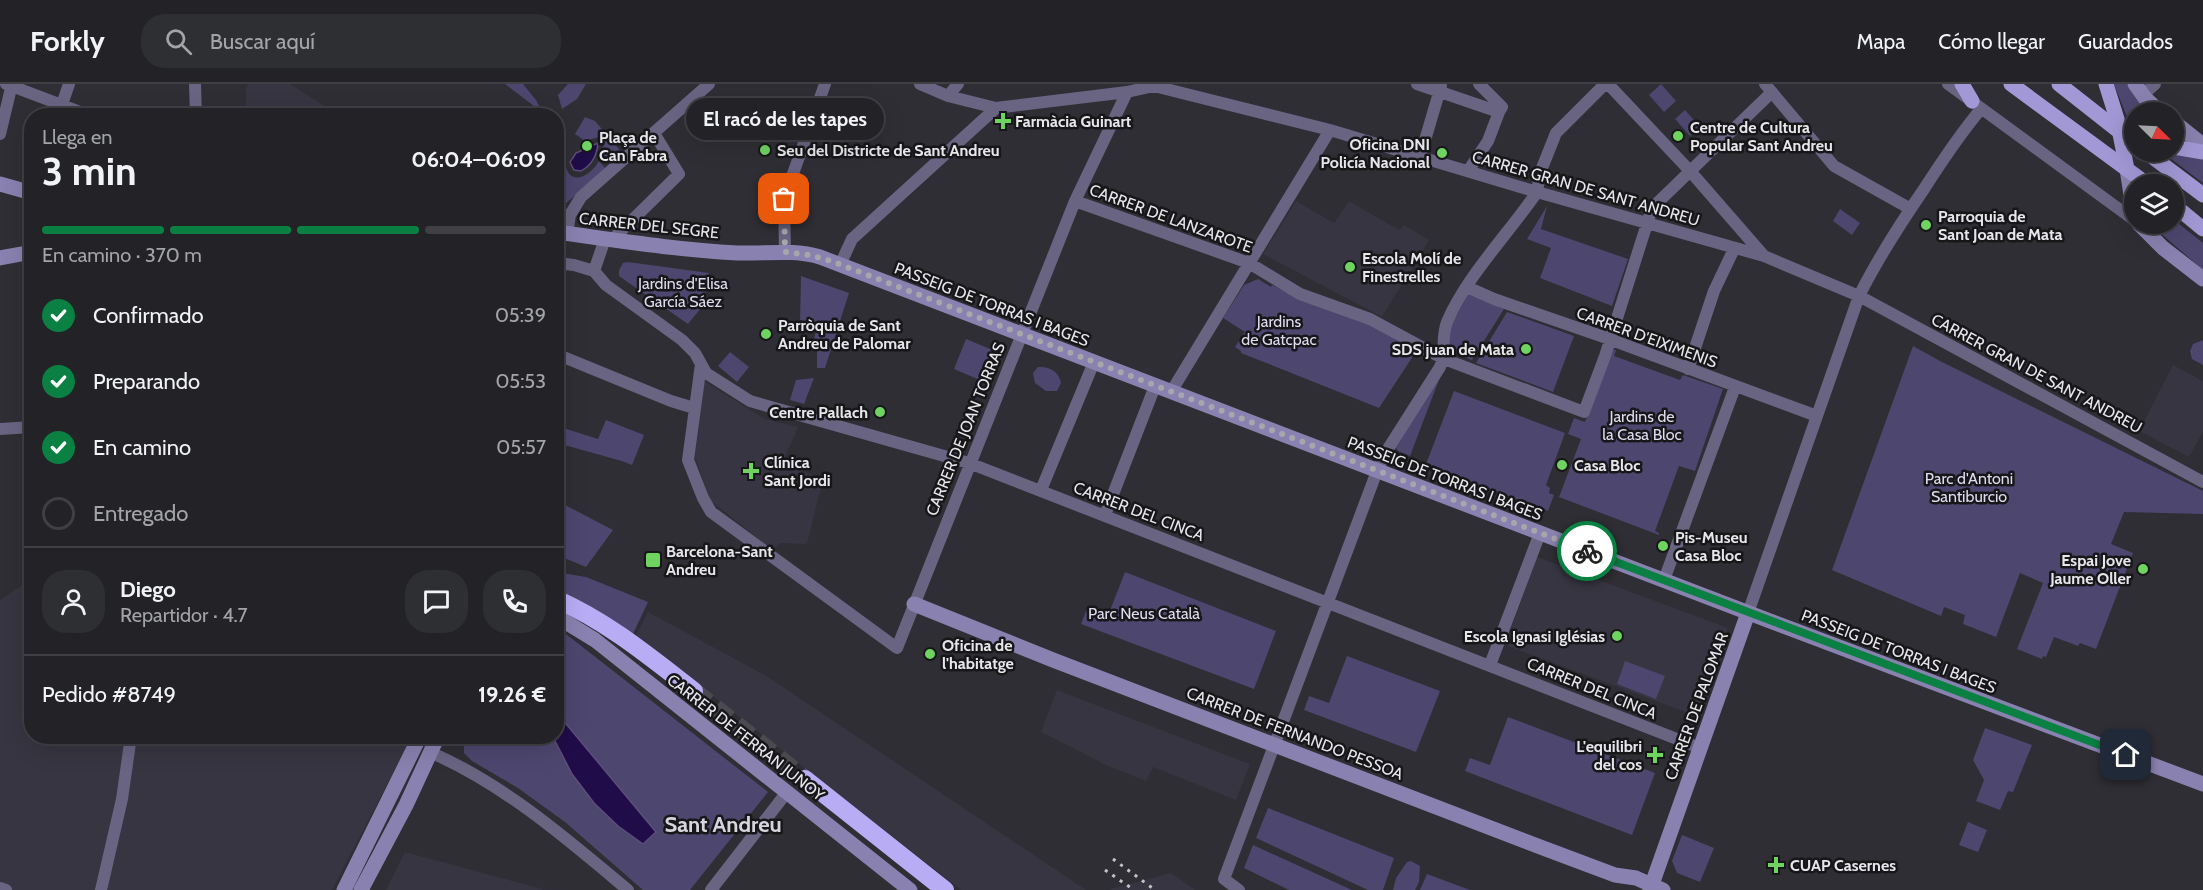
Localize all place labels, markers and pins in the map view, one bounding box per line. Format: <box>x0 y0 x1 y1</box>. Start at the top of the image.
callout: El racó de les tapes <box>685 97 883 139</box>
place label: Farmàcia Guinart <box>1015 112 1132 131</box>
marker: Farmàcia Guinart <box>996 114 1010 128</box>
place label: Centre de Cultura Popular Sant Andreu <box>1690 118 1833 155</box>
place label: Plaça de Can Fabra <box>599 128 667 165</box>
marker: Centre de Cultura Popular Sant Andreu <box>1671 129 1685 143</box>
place label: Oficina DNI Policía Nacional <box>1320 135 1430 172</box>
marker: Plaça de Can Fabra <box>580 139 594 153</box>
place label: Seu del Districte de Sant Andreu <box>777 141 1000 160</box>
marker: Seu del Districte de Sant Andreu <box>758 143 772 157</box>
marker: Oficina DNI Policía Nacional <box>1435 146 1449 160</box>
pin <box>758 173 809 224</box>
place label: Parroquia de Sant Joan de Mata <box>1938 207 2062 244</box>
marker: Parroquia de Sant Joan de Mata <box>1919 218 1933 232</box>
place label: Escola Molí de Finestrelles <box>1362 249 1461 286</box>
marker: Escola Molí de Finestrelles <box>1343 260 1357 274</box>
place label: Parròquia de Sant Andreu de Palomar <box>778 316 911 353</box>
marker: Parròquia de Sant Andreu de Palomar <box>759 327 773 341</box>
place label: SDS juan de Mata <box>1392 340 1514 359</box>
marker: SDS juan de Mata <box>1519 342 1533 356</box>
place label: Centre Pallach <box>769 403 868 422</box>
marker: Centre Pallach <box>873 405 887 419</box>
place label: Clínica Sant Jordi <box>764 453 831 490</box>
place label: Casa Bloc <box>1574 456 1641 475</box>
marker: Casa Bloc <box>1555 458 1569 472</box>
marker: Clínica Sant Jordi <box>742 462 760 480</box>
place label: Pis-Museu Casa Bloc <box>1675 528 1748 565</box>
marker: Pis-Museu Casa Bloc <box>1656 539 1670 553</box>
place label: Barcelona-Sant Andreu <box>666 542 773 579</box>
marker: Barcelona-Sant Andreu <box>644 551 662 569</box>
place label: Espai Jove Jaume Oller <box>2049 551 2132 588</box>
marker: Espai Jove Jaume Oller <box>2136 562 2150 576</box>
place label: Escola Ignasi Iglésias <box>1464 627 1605 646</box>
marker: Escola Ignasi Iglésias <box>1610 629 1624 643</box>
place label: Oficina de l'habitatge <box>942 636 1014 673</box>
marker: Oficina de l'habitatge <box>923 647 937 661</box>
pin <box>2100 729 2151 780</box>
place label: L'equilibri del cos <box>1576 737 1642 774</box>
marker: L'equilibri del cos <box>1646 746 1664 764</box>
marker: CUAP Casernes <box>1767 856 1785 874</box>
place label: CUAP Casernes <box>1790 856 1896 875</box>

